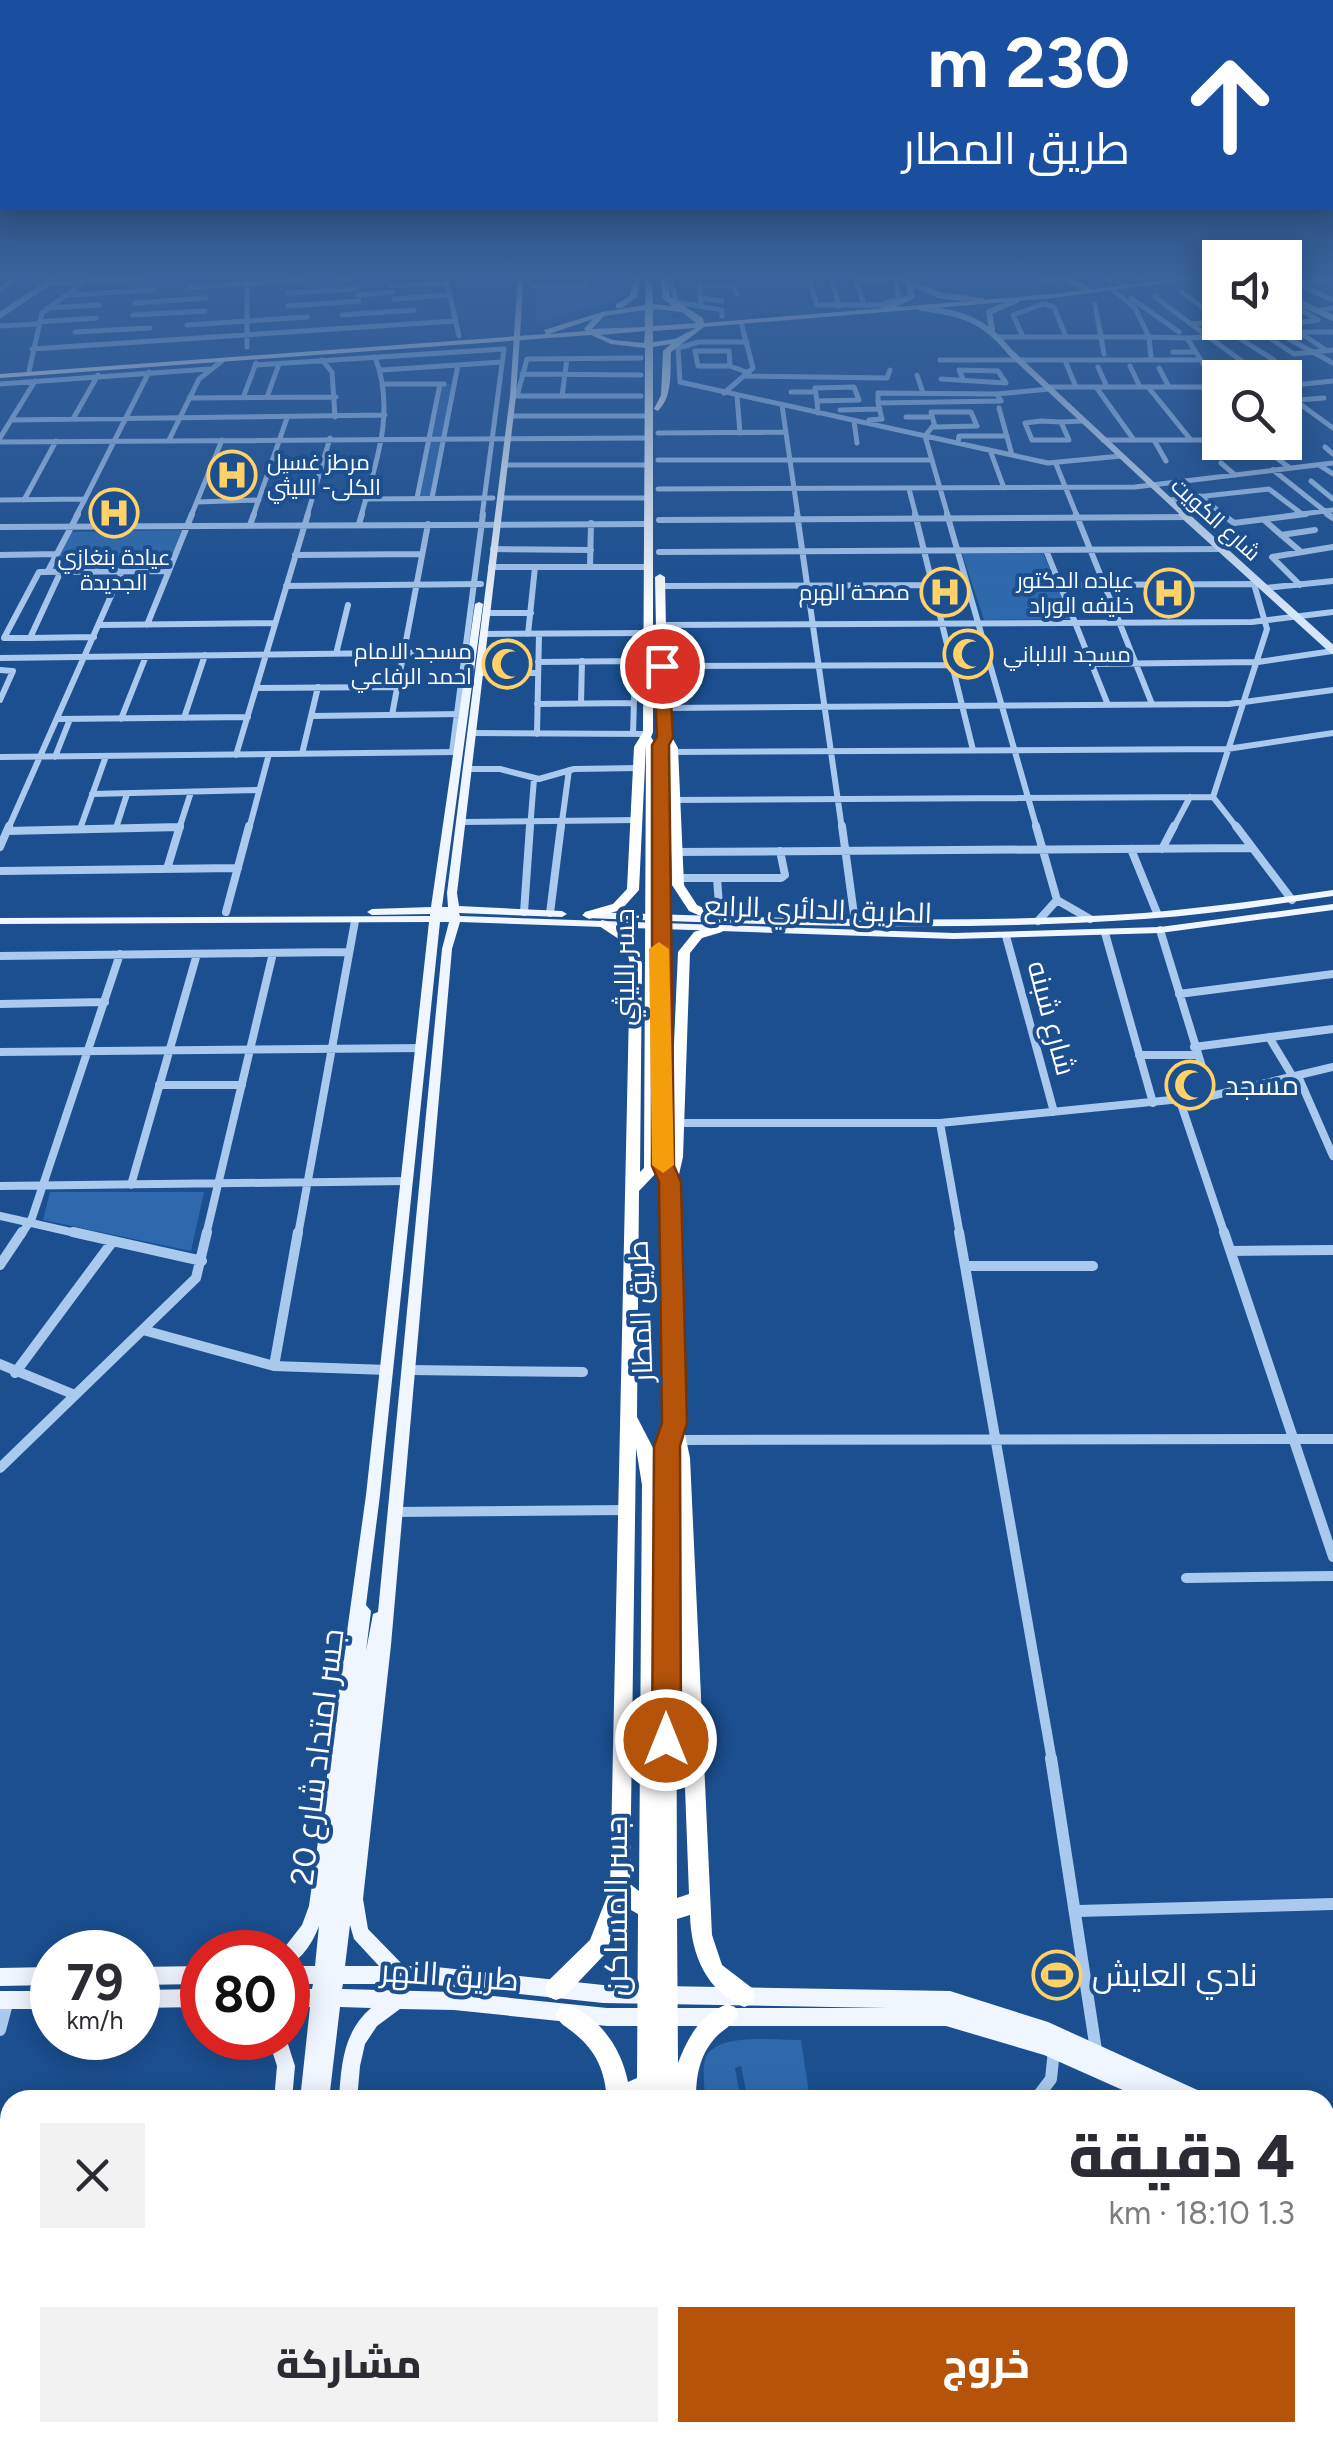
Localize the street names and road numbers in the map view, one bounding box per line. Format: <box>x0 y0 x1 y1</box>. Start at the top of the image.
street label: شارع الكويت <box>1165 472 1266 567</box>
street label: الطريق الدائري الرابع <box>703 888 933 935</box>
street label: جسر الليثي <box>607 908 646 1026</box>
street label: شارع شبنه <box>1019 957 1084 1079</box>
street label: طريق المطار <box>621 1240 660 1384</box>
street label: جسر امتداد شارع 20 <box>282 1627 355 1888</box>
street label: جسر المساكن <box>597 1816 635 1996</box>
street label: طريق النهر <box>377 1951 520 2000</box>

